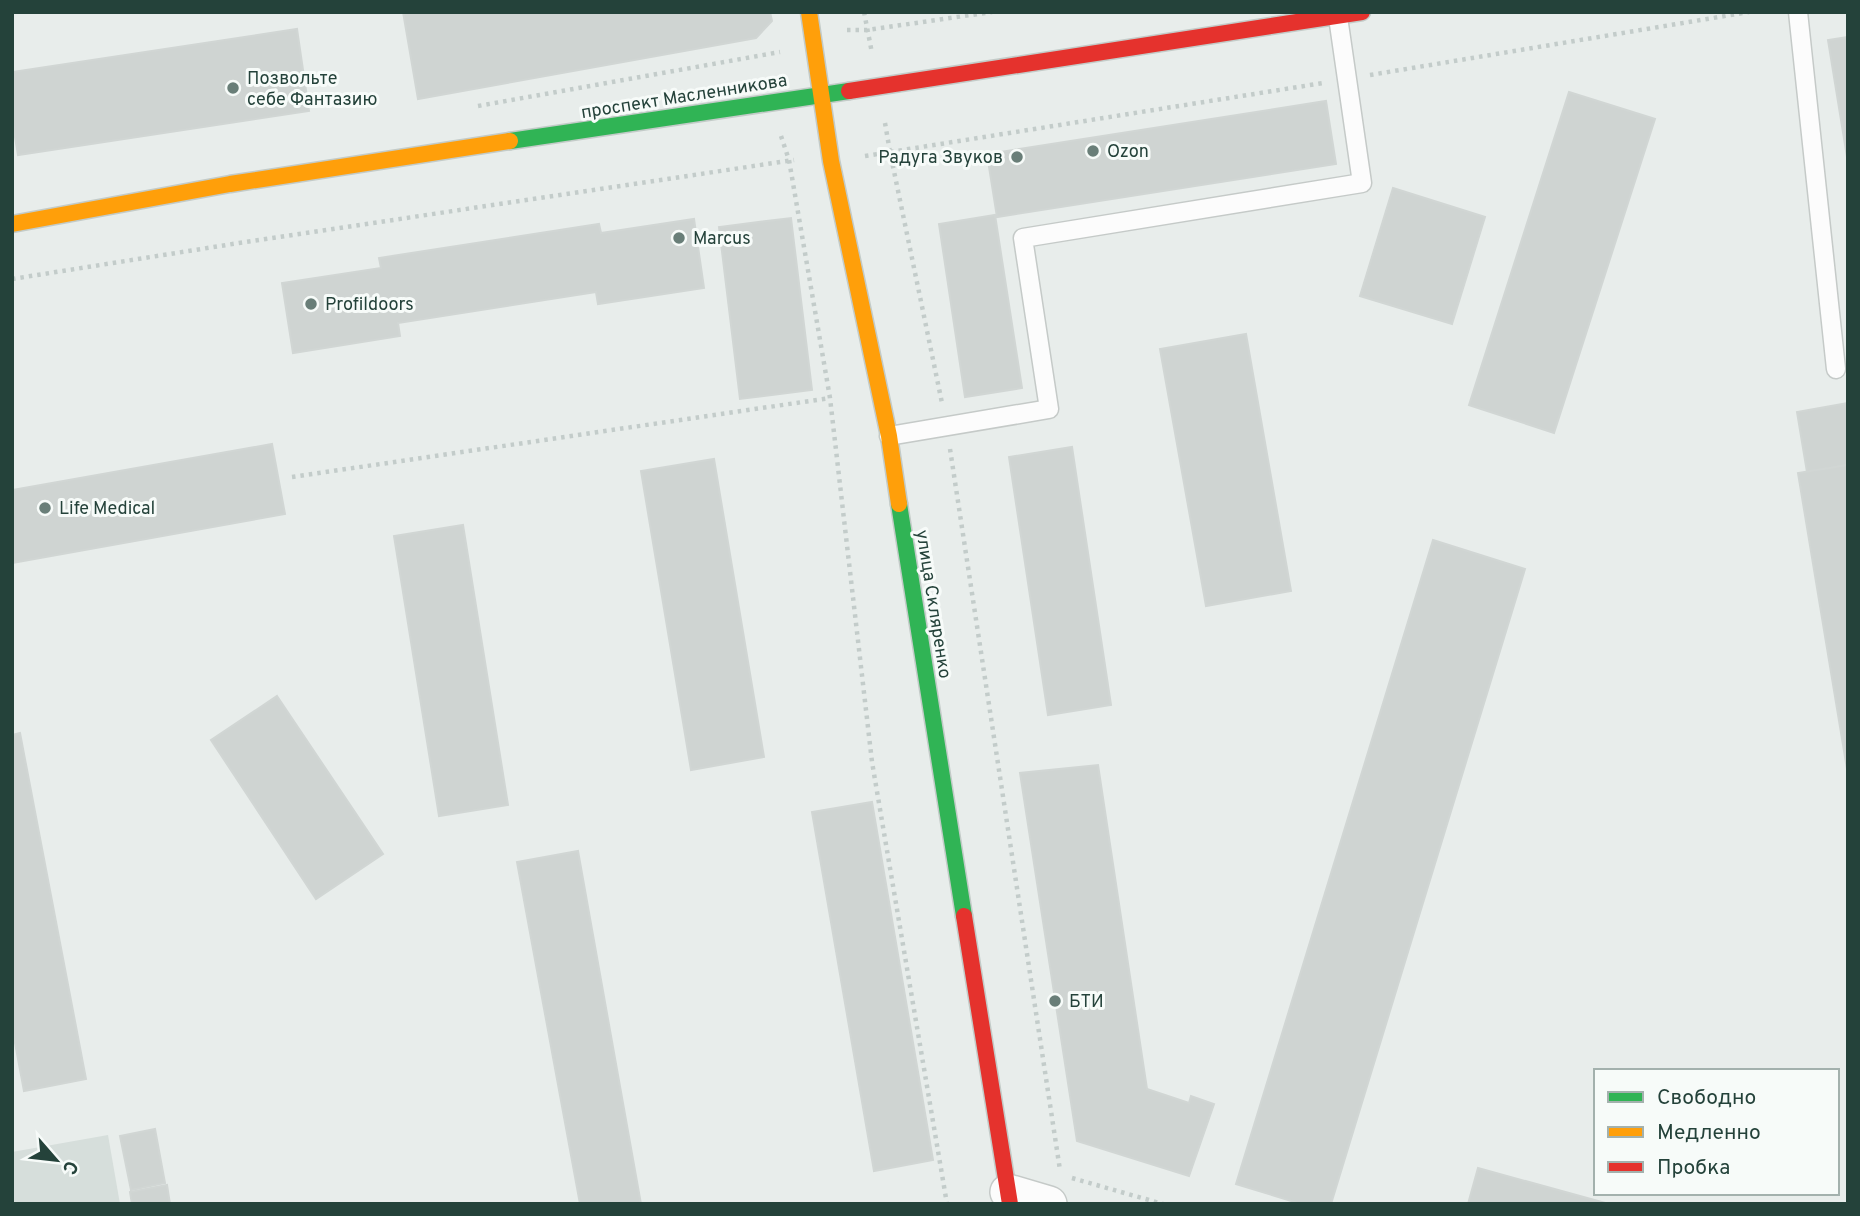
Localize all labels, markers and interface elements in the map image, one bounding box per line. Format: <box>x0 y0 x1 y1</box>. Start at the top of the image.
place label: Позвольте себе Фантазию <box>247 68 377 112</box>
street label: проспект Масленникова <box>579 70 789 125</box>
marker: Позвольте себе Фантазию <box>225 80 241 96</box>
place label: Ozon <box>1107 141 1149 164</box>
marker: Ozon <box>1085 143 1101 159</box>
place label: Радуга Звуков <box>878 147 1003 170</box>
marker: Радуга Звуков <box>1009 149 1025 165</box>
place label: Marcus <box>693 228 751 251</box>
marker: Marcus <box>671 230 687 246</box>
place label: Profildoors <box>325 294 414 317</box>
marker: Profildoors <box>303 296 319 312</box>
place label: Life Medical <box>59 498 155 521</box>
marker: Life Medical <box>37 500 53 516</box>
street label: улица Скляренко <box>909 528 956 680</box>
place label: БТИ <box>1069 991 1104 1014</box>
marker: БТИ <box>1047 993 1063 1009</box>
legend <box>1594 1069 1839 1195</box>
text: Свободно <box>1657 1085 1756 1112</box>
text: Медленно <box>1657 1120 1761 1147</box>
north arrow <box>21 1125 91 1195</box>
text: Пробка <box>1657 1155 1730 1182</box>
text: С <box>56 1156 83 1178</box>

